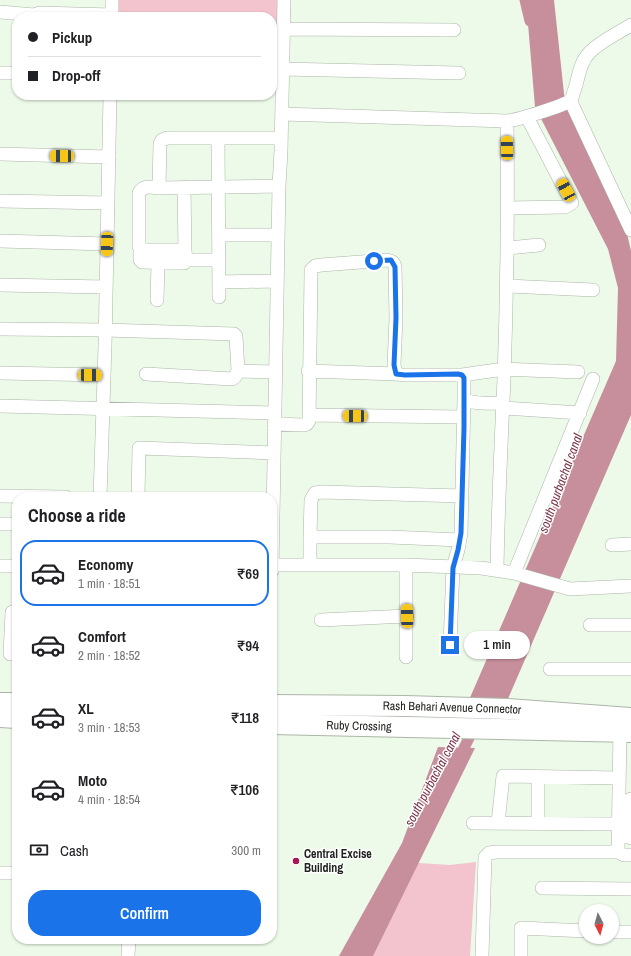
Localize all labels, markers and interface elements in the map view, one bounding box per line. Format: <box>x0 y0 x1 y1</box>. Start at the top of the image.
text: Pickup <box>52 27 92 48</box>
text: Drop-off <box>52 65 101 86</box>
car <box>501 136 513 160</box>
car <box>50 150 74 162</box>
car <box>555 177 577 203</box>
car <box>101 232 113 256</box>
route start <box>365 252 383 270</box>
car <box>78 369 102 381</box>
car <box>343 410 367 422</box>
water label: south purbachal canal <box>535 431 587 535</box>
text: Choose a ride <box>28 503 126 528</box>
text: Economy <box>78 554 133 575</box>
icon: car <box>30 555 66 591</box>
text: ₹69 <box>237 563 259 584</box>
text: 1 min · 18:51 <box>78 575 140 592</box>
car <box>401 604 413 628</box>
text: Comfort <box>78 626 126 647</box>
icon: car <box>30 627 66 663</box>
callout: 1 min <box>464 631 530 659</box>
text: ₹94 <box>237 635 259 656</box>
route end <box>441 636 459 654</box>
text: 1 min <box>483 636 511 653</box>
text: 2 min · 18:52 <box>78 647 140 664</box>
text: XL <box>78 698 94 719</box>
street label: Rash Behari Avenue Connector <box>383 698 522 718</box>
icon: car <box>30 699 66 735</box>
text: ₹118 <box>231 707 259 728</box>
street label: Ruby Crossing <box>326 717 392 735</box>
text: 3 min · 18:53 <box>78 719 140 736</box>
water label: south purbachal canal <box>400 729 465 829</box>
text: Moto <box>78 770 107 791</box>
icon: car <box>30 771 66 807</box>
text: ₹106 <box>230 779 259 800</box>
text: 4 min · 18:54 <box>78 791 140 808</box>
icon: cash <box>28 839 50 861</box>
text: Cash <box>60 840 89 861</box>
text: 300 m <box>231 842 261 859</box>
place label: Central Excise Building <box>304 846 372 876</box>
marker: Central Excise Building <box>291 856 301 866</box>
button: Confirm <box>28 890 261 936</box>
north arrow <box>579 904 619 944</box>
map controls <box>579 904 619 944</box>

